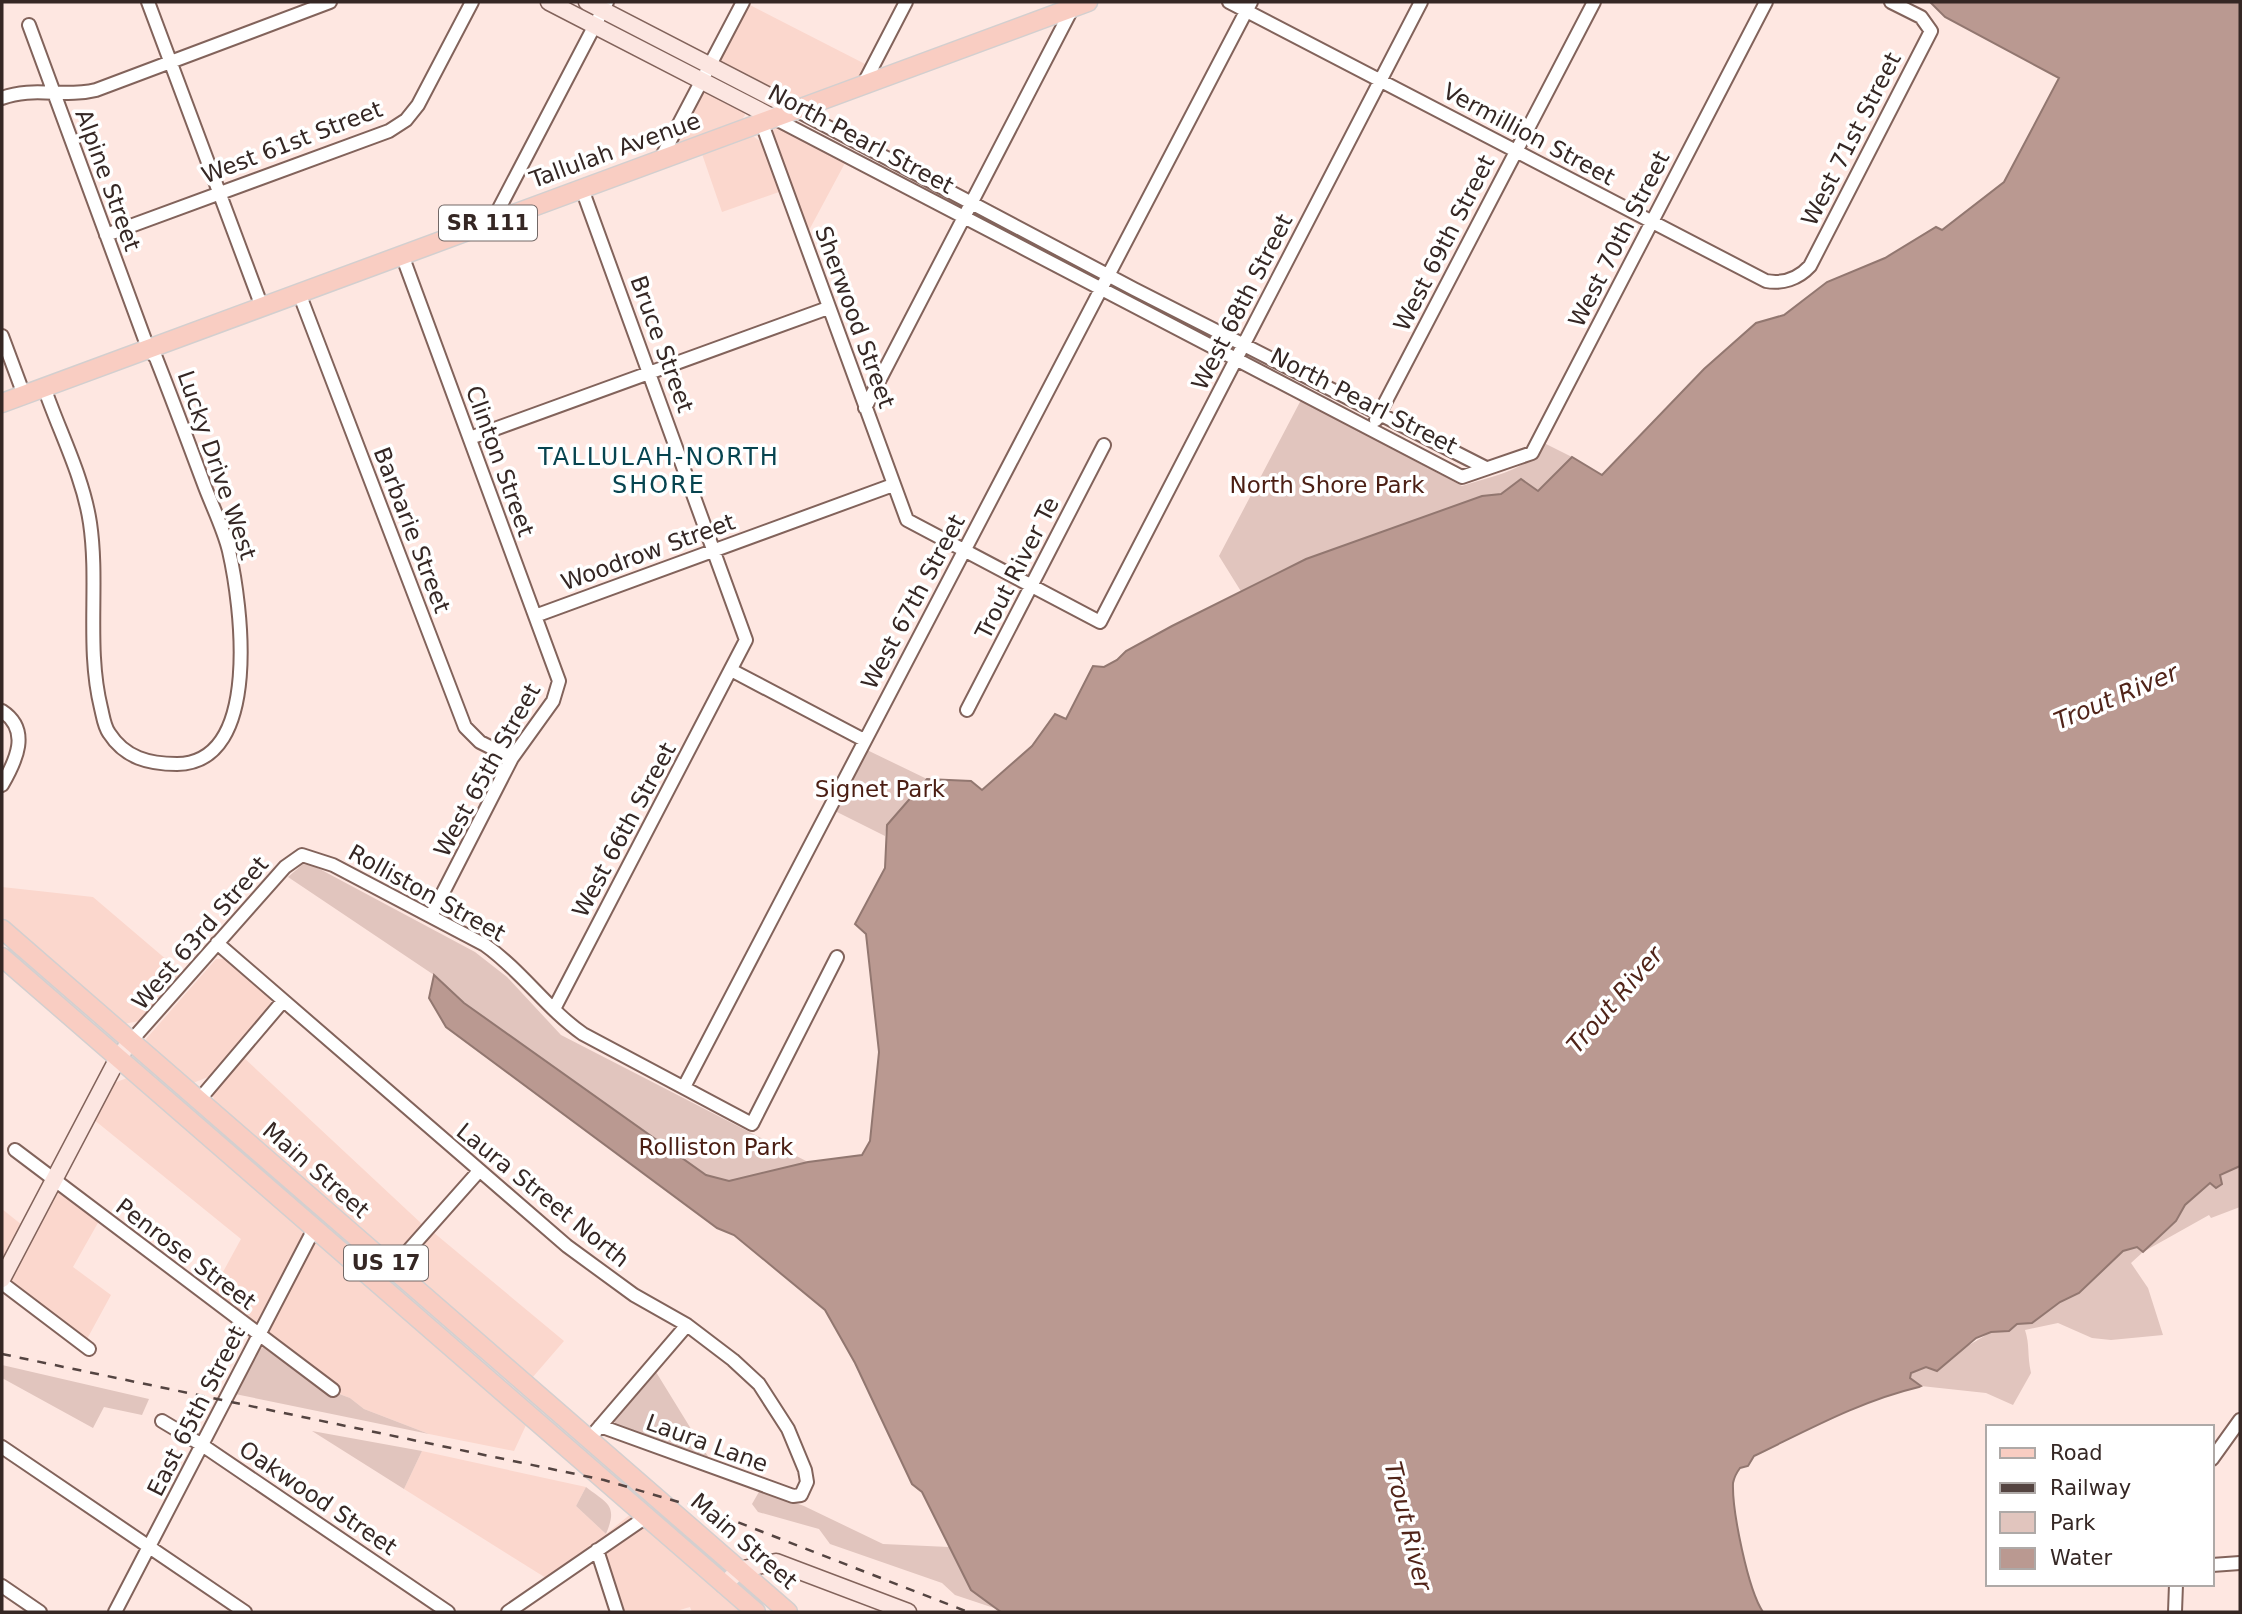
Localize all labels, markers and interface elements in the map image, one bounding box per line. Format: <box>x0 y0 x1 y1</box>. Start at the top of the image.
street label: West 71st Street <box>1796 48 1906 230</box>
street label: Vermillion Street <box>1439 78 1619 190</box>
street label: North Pearl Street <box>764 79 958 199</box>
street label: West 61st Street <box>198 96 386 188</box>
street label: Alpine Street <box>70 106 146 254</box>
street label: Tallulah Avenue <box>525 107 704 193</box>
street label: West 70th Street <box>1563 147 1675 331</box>
street label: West 69th Street <box>1388 151 1500 335</box>
road number: SR 111 <box>439 206 537 241</box>
street label: West 68th Street <box>1186 210 1298 394</box>
street label: Sherwood Street <box>810 223 900 411</box>
street label: Bruce Street <box>625 272 699 416</box>
street label: North Pearl Street <box>1266 343 1462 459</box>
street label: Lucky Drive West <box>172 367 262 563</box>
street label: Clinton Street <box>461 382 539 540</box>
district label: TALLULAH-NORTH SHORE <box>537 443 780 499</box>
street label: Barbarie Street <box>368 444 456 616</box>
park label: North Shore Park <box>1229 472 1425 498</box>
street label: Trout River Te <box>970 493 1064 644</box>
street label: Woodrow Street <box>557 508 739 596</box>
street label: West 67th Street <box>856 510 970 694</box>
water label: Trout River <box>2050 658 2184 736</box>
street label: West 65th Street <box>429 679 545 861</box>
street label: West 66th Street <box>567 738 681 922</box>
park label: Signet Park <box>815 776 946 802</box>
street label: Rolliston Street <box>344 839 510 947</box>
street label: West 63rd Street <box>127 851 273 1015</box>
water label: Trout River <box>1561 939 1670 1059</box>
street label: Main Street <box>258 1117 374 1223</box>
street label: Laura Street North <box>452 1118 634 1272</box>
park label: Rolliston Park <box>639 1134 794 1160</box>
street label: Penrose Street <box>111 1193 261 1315</box>
road number: US 17 <box>344 1246 428 1280</box>
street label: East 65th Street <box>142 1322 250 1500</box>
street label: Laura Lane <box>642 1409 772 1477</box>
legend <box>1986 1425 2214 1586</box>
street label: Oakwood Street <box>234 1436 402 1560</box>
text: Road <box>2050 1441 2103 1465</box>
water label: Trout River <box>1378 1459 1438 1595</box>
text: Railway <box>2050 1476 2131 1500</box>
street label: Main Street <box>686 1488 802 1594</box>
text: Park <box>2050 1511 2096 1535</box>
text: Water <box>2050 1546 2112 1570</box>

